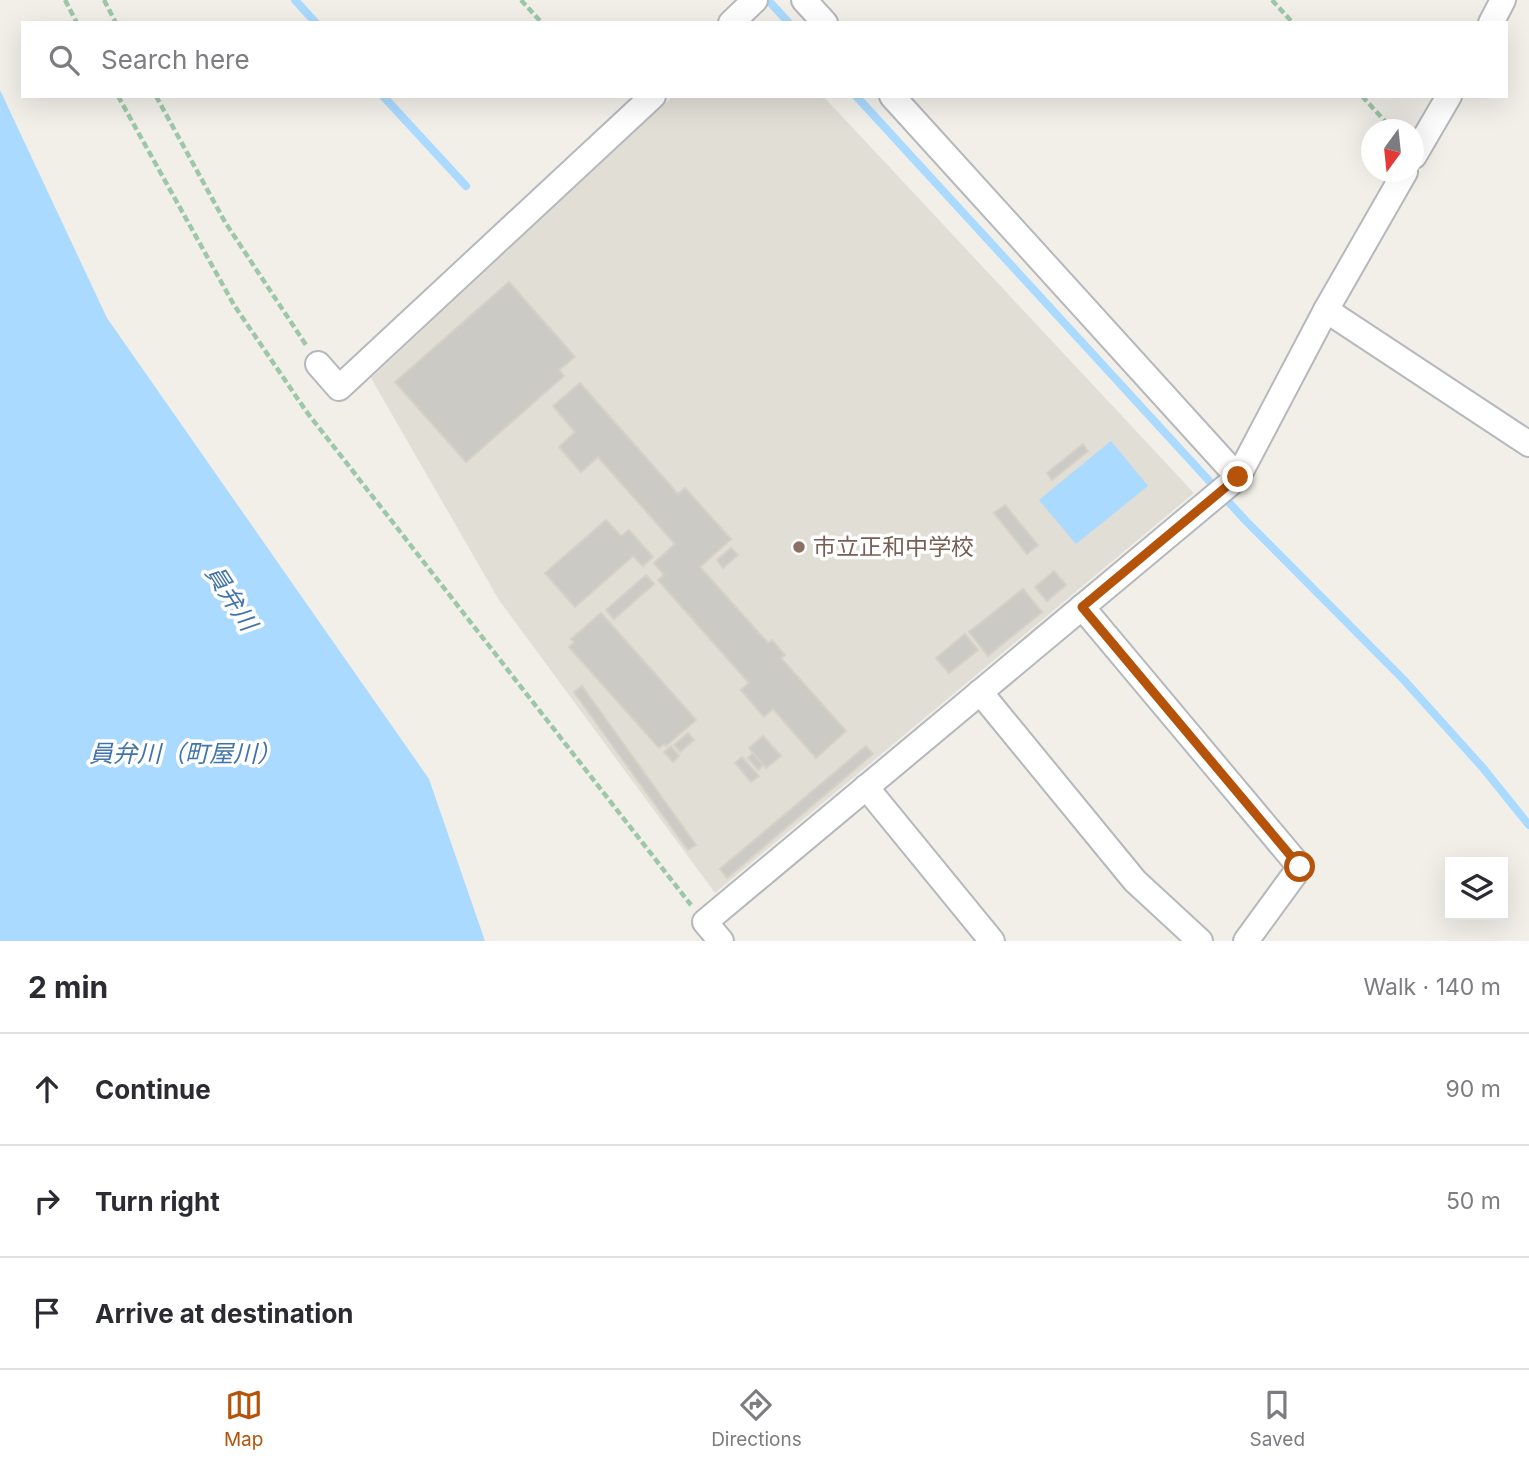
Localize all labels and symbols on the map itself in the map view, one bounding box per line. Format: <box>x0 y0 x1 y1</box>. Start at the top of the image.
north arrow <box>1361 119 1424 182</box>
route end <box>1222 461 1253 492</box>
place label: 市立正和中学校 <box>813 533 974 561</box>
marker: 市立正和中学校 <box>791 539 807 555</box>
water label: 員弁川 <box>200 560 265 638</box>
water label: 員弁川（町屋川） <box>89 739 281 768</box>
route start <box>1284 851 1315 882</box>

